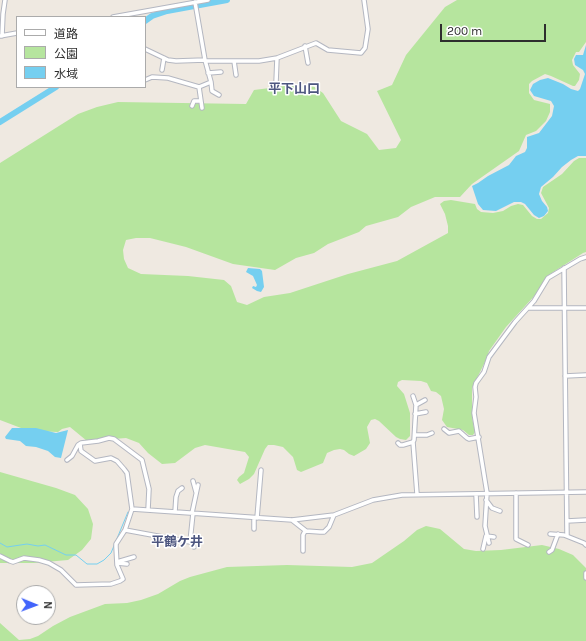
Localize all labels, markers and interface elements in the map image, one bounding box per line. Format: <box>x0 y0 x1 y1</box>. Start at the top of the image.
legend <box>16 16 146 88</box>
scale bar <box>442 16 548 42</box>
text: 200 m <box>447 24 482 38</box>
text: 道路 <box>54 27 78 41</box>
text: 公園 <box>54 47 78 61</box>
text: 水域 <box>54 67 78 81</box>
district label: 平下山口 <box>268 81 320 97</box>
district label: 平鶴ケ井 <box>151 534 203 550</box>
north arrow <box>16 585 56 625</box>
text: N <box>41 601 54 609</box>

